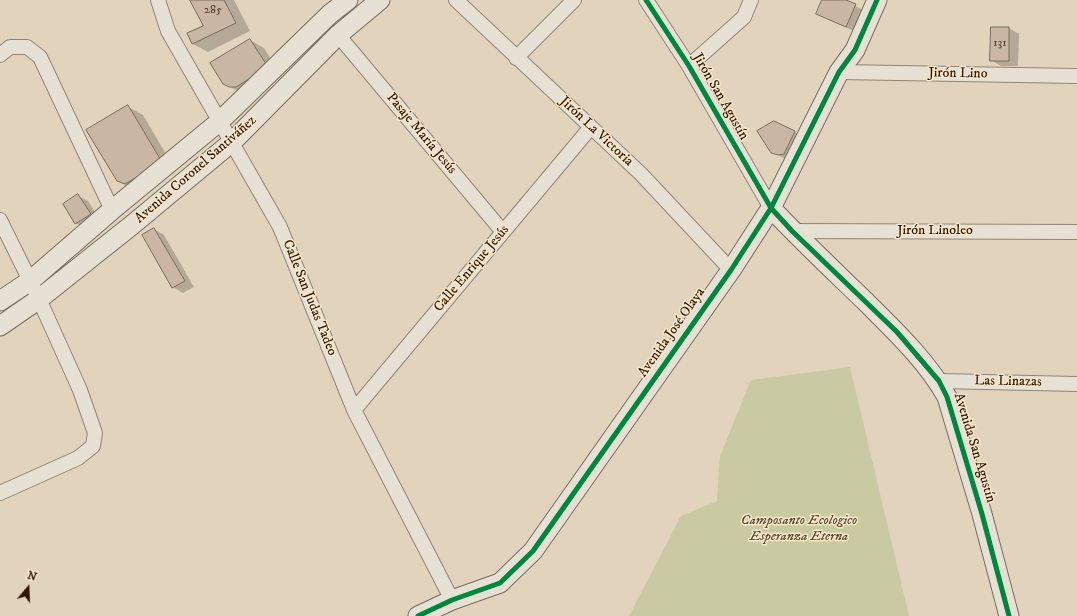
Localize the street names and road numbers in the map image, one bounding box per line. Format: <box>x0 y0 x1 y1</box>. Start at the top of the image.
street label: Jirón San Agustín <box>688 51 752 143</box>
street label: Jirón Lino <box>928 65 988 83</box>
street label: Pasaje María Jesús <box>382 90 460 178</box>
street label: Jirón La Victoria <box>556 94 636 170</box>
street label: Avenida Coronel Santiváñez <box>132 113 260 227</box>
street label: Calle Enrique Jesús <box>431 222 513 316</box>
street label: Jirón Linoleo <box>897 223 973 239</box>
street label: Calle San Judas Tadeo <box>278 238 340 358</box>
street label: Avenida José Olaya <box>635 285 709 381</box>
street label: Las Linazas <box>974 373 1042 391</box>
street label: Avenida San Agustín <box>949 391 999 505</box>

